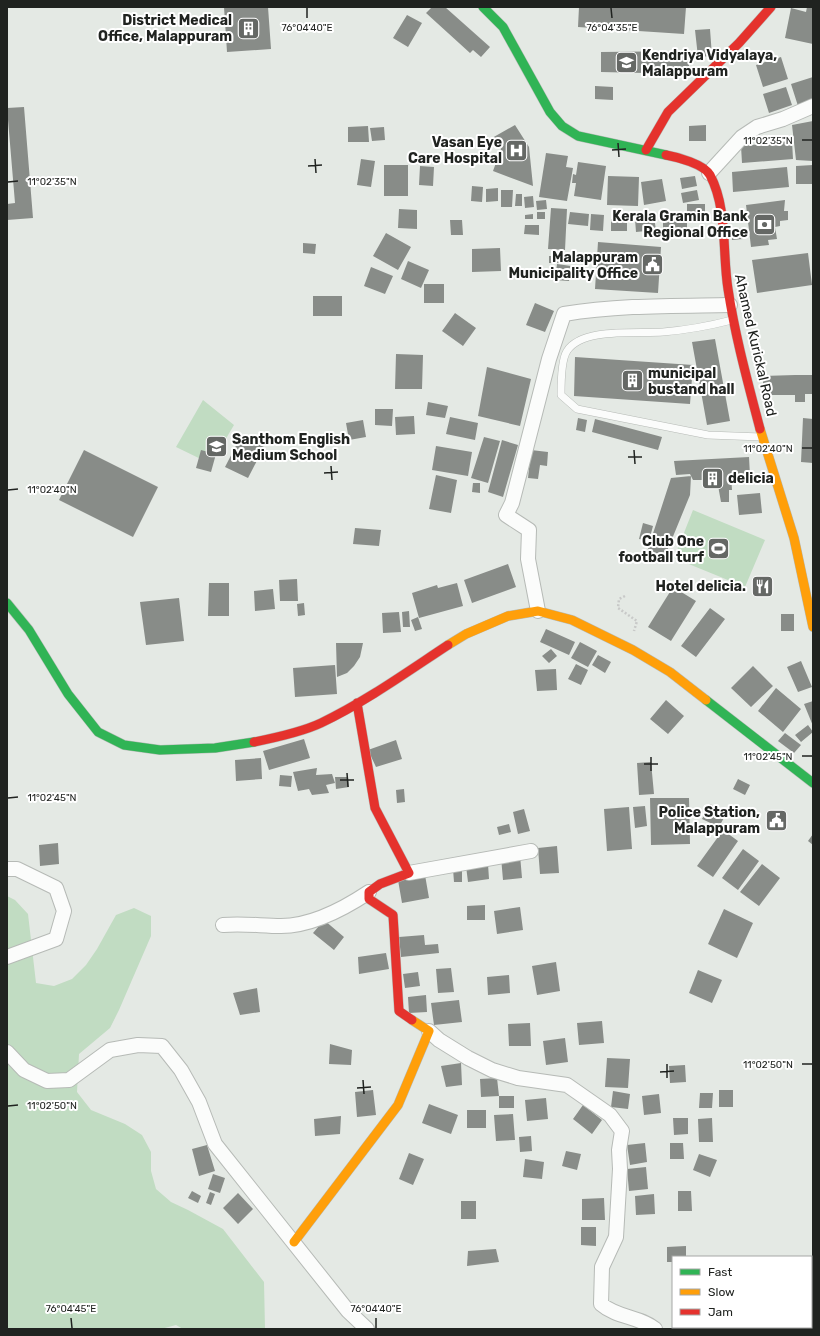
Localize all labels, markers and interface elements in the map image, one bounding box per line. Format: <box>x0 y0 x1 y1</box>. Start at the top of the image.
place label: District Medical Office, Malappuram <box>98 12 232 45</box>
building icon: District Medical Office, Malappuram <box>235 15 261 41</box>
text: 76°04'40"E <box>281 22 333 34</box>
text: 76°04'35"E <box>587 22 638 34</box>
place label: Kendriya Vidyalaya, Malappuram <box>642 47 777 80</box>
school or university icon: Kendriya Vidyalaya, Malappuram <box>614 50 640 76</box>
place label: Vasan Eye Care Hospital <box>408 134 502 167</box>
text: 11°02'35"N <box>743 135 793 147</box>
hospital icon: Vasan Eye Care Hospital <box>504 137 530 163</box>
text: 11°02'35"N <box>27 176 77 188</box>
place label: Kerala Gramin Bank Regional Office <box>612 208 749 241</box>
bank icon: Kerala Gramin Bank Regional Office <box>751 211 777 237</box>
place label: Malappuram Municipality Office <box>508 249 638 282</box>
public building icon: Malappuram Municipality Office <box>640 252 666 278</box>
street label: Ahamed Kurickal Road <box>731 272 780 418</box>
place label: municipal bustand hall <box>648 365 735 398</box>
building icon: municipal bustand hall <box>620 368 646 394</box>
place label: Santhom English Medium School <box>232 431 350 464</box>
school or university icon: Santhom English Medium School <box>204 434 230 460</box>
text: 11°02'40"N <box>743 443 793 455</box>
building icon: delicia <box>699 465 725 491</box>
place label: delicia <box>728 470 774 487</box>
text: 11°02'40"N <box>27 484 77 496</box>
place label: Club One football turf <box>618 533 705 566</box>
sports icon: Club One football turf <box>706 536 732 562</box>
restaurant icon: Hotel delicia. <box>749 573 775 599</box>
place label: Hotel delicia. <box>656 578 746 595</box>
text: 11°02'45"N <box>743 751 793 763</box>
text: 11°02'45"N <box>27 792 77 804</box>
place label: Police Station, Malappuram <box>658 804 760 837</box>
public building icon: Police Station, Malappuram <box>763 807 789 833</box>
text: 11°02'50"N <box>743 1059 793 1071</box>
text: 11°02'50"N <box>27 1100 77 1112</box>
legend <box>672 1256 812 1328</box>
text: Fast <box>708 1265 732 1279</box>
text: Slow <box>708 1285 735 1299</box>
text: 76°04'45"E <box>46 1303 96 1315</box>
text: 76°04'40"E <box>350 1303 402 1315</box>
text: Jam <box>708 1305 733 1319</box>

